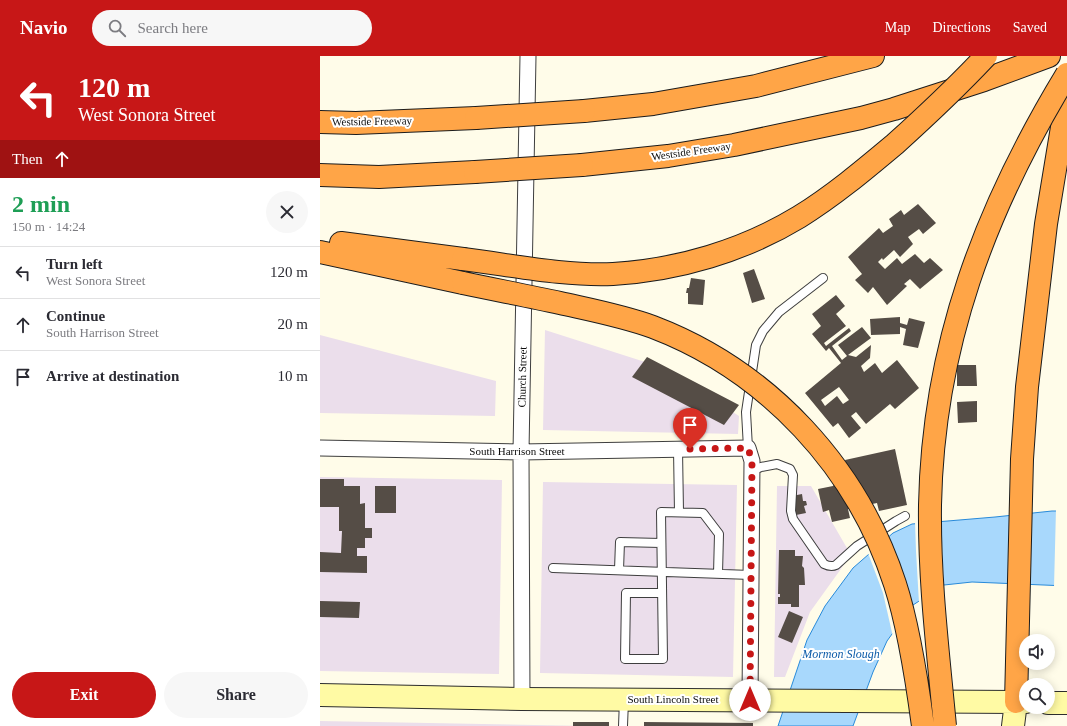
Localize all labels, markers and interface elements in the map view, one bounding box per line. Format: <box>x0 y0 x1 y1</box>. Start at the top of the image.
search box <box>92 10 372 46</box>
text: Navio <box>20 17 68 38</box>
icon: search <box>106 17 128 39</box>
text: Search here <box>138 20 208 36</box>
text: Map <box>885 20 910 35</box>
text: Directions <box>932 20 991 35</box>
text: Saved <box>1013 20 1047 35</box>
icon: left <box>12 72 64 124</box>
text: 120 m <box>78 72 150 103</box>
text: West Sonora Street <box>78 105 216 125</box>
street label: Westside Freeway <box>332 114 413 128</box>
street label: Westside Freeway <box>651 139 732 163</box>
icon: ahead <box>51 148 73 170</box>
text: Then <box>12 151 43 167</box>
text: 2 min <box>12 191 70 217</box>
button: close <box>266 191 308 233</box>
text: 150 m · 14:24 <box>12 219 85 234</box>
text: Turn left <box>46 256 103 272</box>
icon: left <box>12 262 34 284</box>
text: 120 m <box>270 264 308 280</box>
text: West Sonora Street <box>46 273 145 288</box>
text: Continue <box>46 308 105 324</box>
icon: ahead <box>12 314 34 336</box>
text: 20 m <box>278 316 308 332</box>
text: South Harrison Street <box>46 325 159 340</box>
street label: Church Street <box>515 347 529 407</box>
icon: arrive <box>12 366 34 388</box>
text: Arrive at destination <box>46 368 179 384</box>
text: 10 m <box>278 368 308 384</box>
pin <box>673 408 707 449</box>
icon: arrive <box>679 414 701 436</box>
street label: South Harrison Street <box>469 445 565 457</box>
map controls <box>1019 634 1055 714</box>
button: sound <box>1019 634 1055 670</box>
water label: Mormon Slough <box>801 647 880 661</box>
button: Exit <box>12 672 156 718</box>
button: Share <box>164 672 308 718</box>
button: search <box>1019 678 1055 714</box>
position arrow <box>729 679 771 721</box>
street label: South Lincoln Street <box>627 693 719 705</box>

